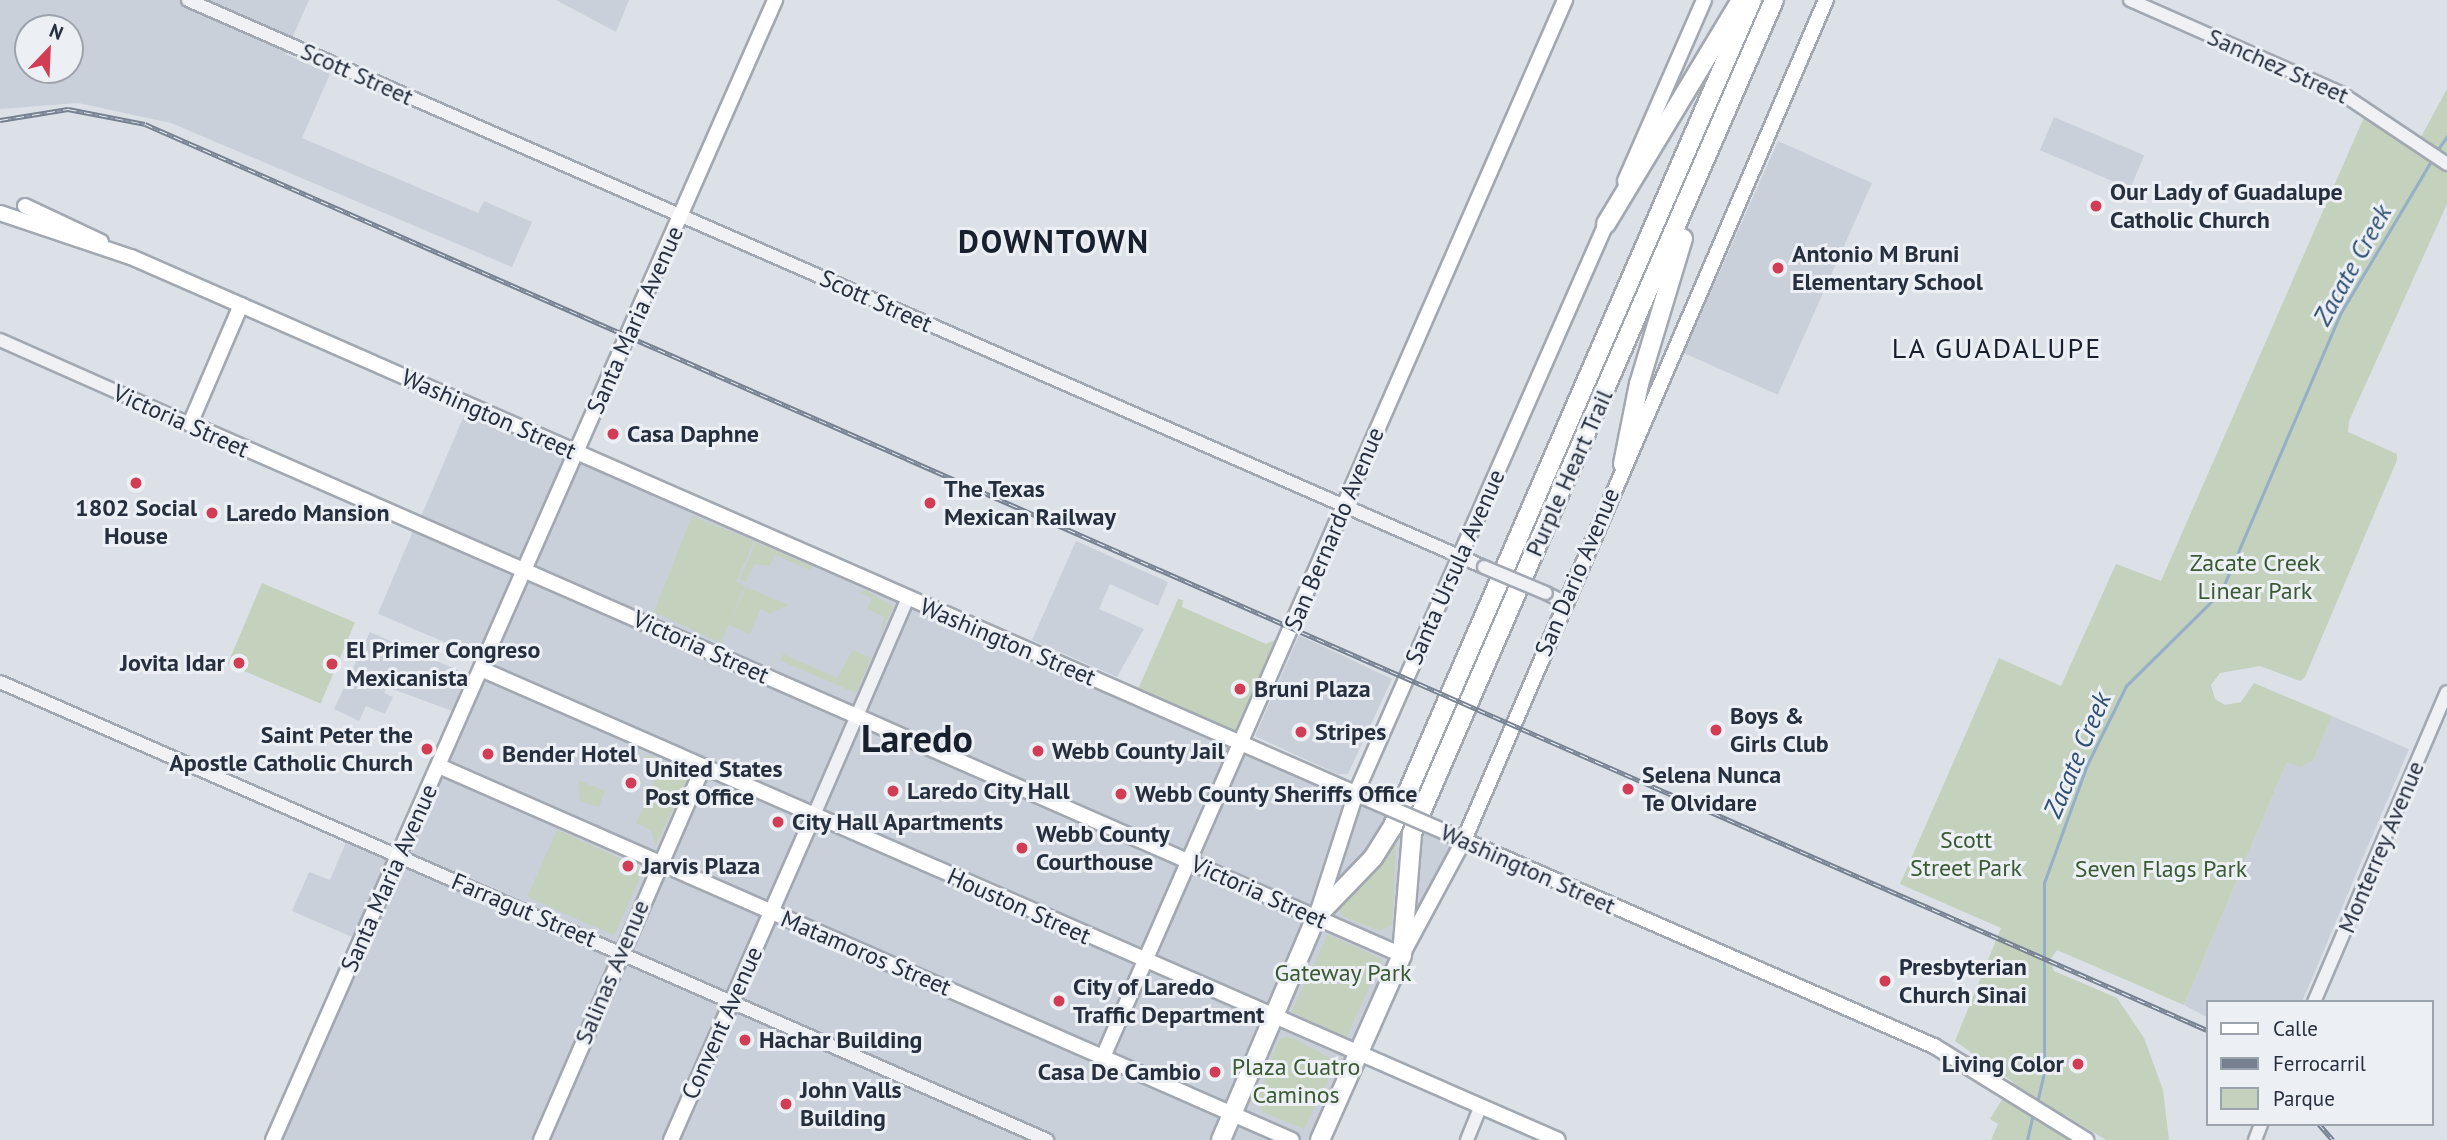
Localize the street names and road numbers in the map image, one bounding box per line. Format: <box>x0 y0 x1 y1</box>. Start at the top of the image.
street label: Sanchez Street <box>2203 22 2353 110</box>
street label: Scott Street <box>296 36 418 112</box>
street label: Santa Maria Avenue <box>581 221 689 419</box>
street label: Scott Street <box>815 263 937 339</box>
street label: Washington Street <box>397 363 581 465</box>
street label: Victoria Street <box>109 378 253 464</box>
street label: Purple Heart Trail <box>1519 385 1619 561</box>
street label: San Bernardo Avenue <box>1278 423 1390 635</box>
street label: Santa Ursula Avenue <box>1399 465 1511 669</box>
street label: San Dario Avenue <box>1528 483 1626 661</box>
street label: Washington Street <box>916 592 1100 692</box>
street label: Victoria Street <box>629 604 773 690</box>
street label: Monterrey Avenue <box>2331 756 2431 938</box>
street label: Santa Maria Avenue <box>335 779 443 977</box>
street label: Washington Street <box>1436 818 1620 920</box>
street label: Victoria Street <box>1187 849 1331 935</box>
street label: Houston Street <box>943 862 1095 950</box>
street label: Farragut Street <box>447 867 601 953</box>
street label: Salinas Avenue <box>569 895 655 1049</box>
street label: Matamoros Street <box>777 904 955 1002</box>
street label: Convent Avenue <box>675 942 769 1104</box>

